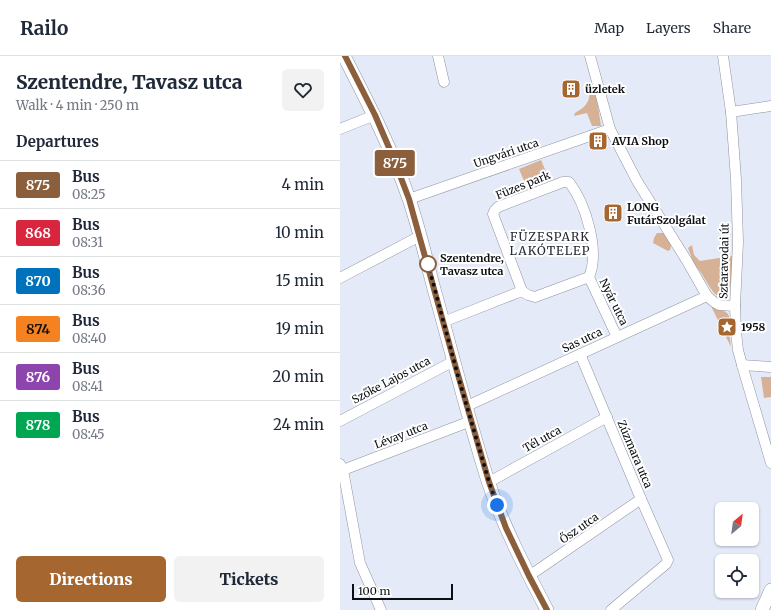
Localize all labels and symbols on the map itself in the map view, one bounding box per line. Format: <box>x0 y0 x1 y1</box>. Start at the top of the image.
building icon: üzletek <box>560 78 582 100</box>
place label: üzletek <box>585 82 626 96</box>
building icon: AVIA Shop <box>587 130 609 152</box>
place label: AVIA Shop <box>611 134 669 148</box>
street label: Ungvári utca <box>472 135 540 171</box>
line badge: 875 <box>372 150 418 176</box>
street label: Füzes park <box>494 168 552 202</box>
place label: LONG FutárSzolgálat <box>627 200 706 227</box>
building icon: LONG FutárSzolgálat <box>602 202 624 224</box>
street label: Sztaravodai út <box>716 222 732 299</box>
district label: FÜZESPARK LAKÓTELEP <box>510 229 590 258</box>
place label: Szentendre, Tavasz utca <box>440 251 504 278</box>
marker: Szentendre, Tavasz utca <box>419 255 437 273</box>
street label: Nyár utca <box>597 276 631 328</box>
place icon: 1958 <box>716 316 738 338</box>
place label: 1958 <box>741 320 765 334</box>
street label: Sas utca <box>560 325 605 355</box>
street label: Szőke Lajos utca <box>349 353 433 407</box>
street label: Lévay utca <box>372 418 430 452</box>
street label: Zúzmara utca <box>614 418 656 490</box>
street label: Tél utca <box>521 423 564 455</box>
your location <box>487 495 507 515</box>
north arrow <box>715 502 759 546</box>
street label: Ősz utca <box>557 510 601 546</box>
scale bar <box>352 582 453 601</box>

